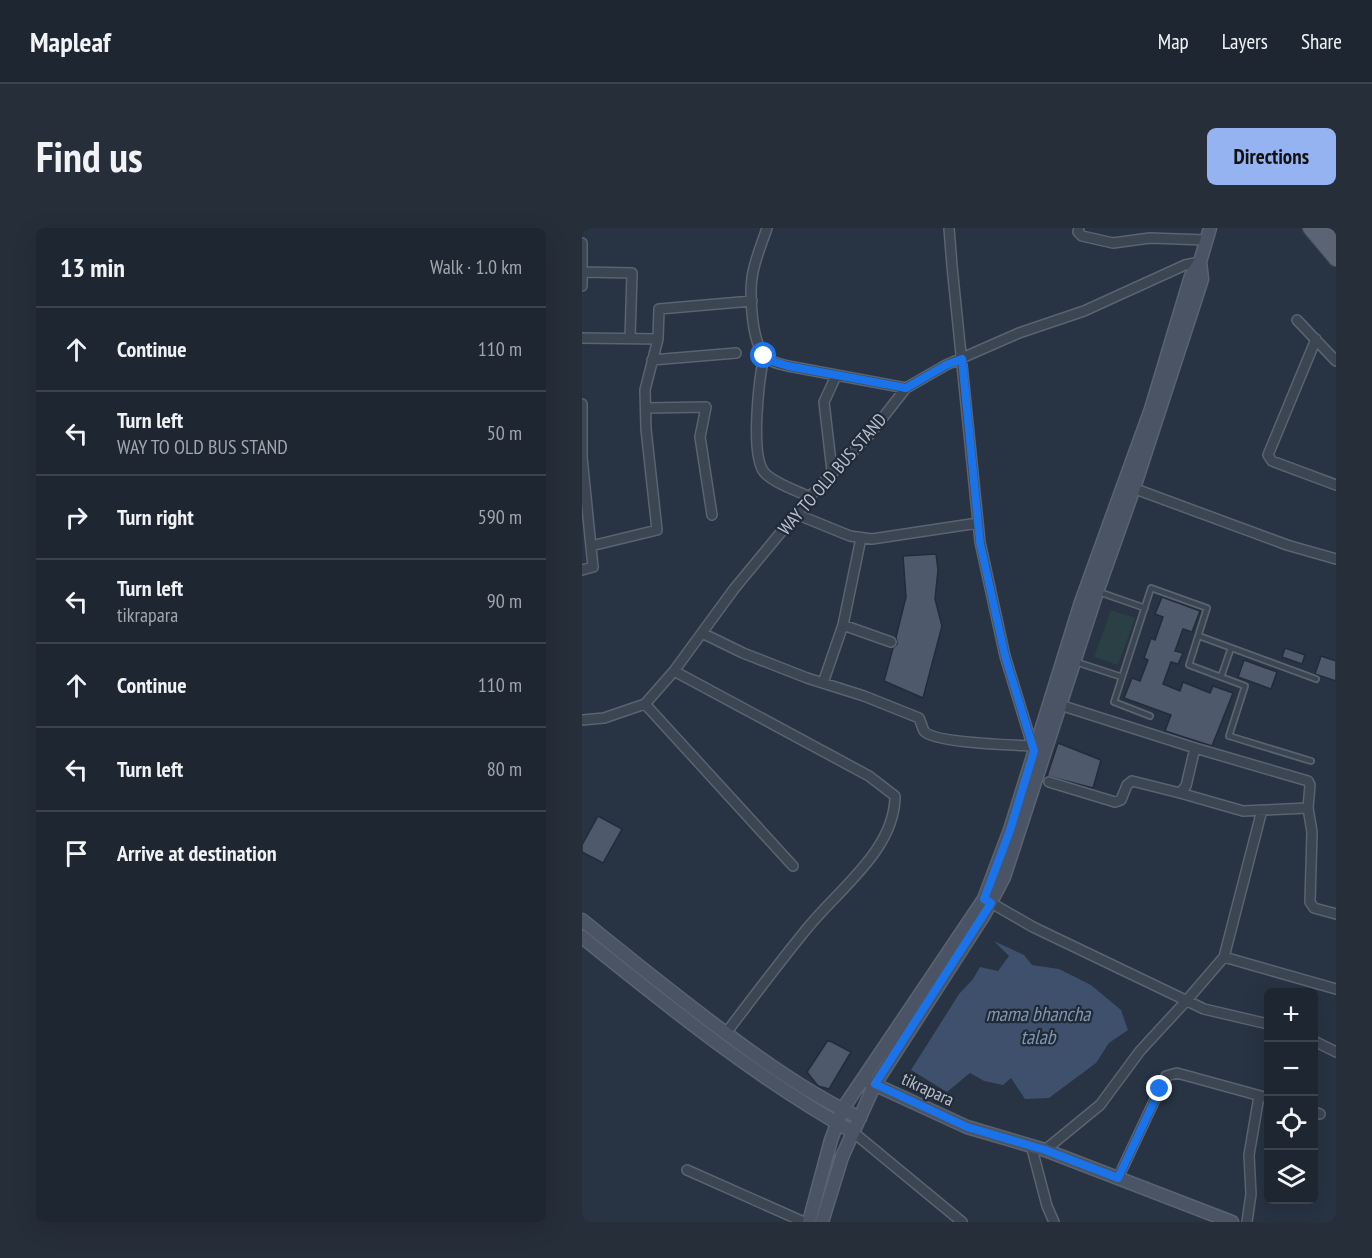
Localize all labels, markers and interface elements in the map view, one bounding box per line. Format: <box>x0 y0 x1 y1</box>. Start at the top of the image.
text: Mapleaf <box>30 23 111 60</box>
text: Map <box>1158 28 1189 55</box>
text: Layers <box>1222 28 1268 55</box>
text: Share <box>1301 28 1342 55</box>
button: Directions <box>1207 128 1336 185</box>
text: Find us <box>36 129 143 184</box>
text: 13 min <box>60 251 125 284</box>
text: Walk · 1.0 km <box>430 254 522 280</box>
icon: ahead <box>60 333 93 366</box>
text: Continue <box>117 335 187 363</box>
text: 110 m <box>478 336 522 362</box>
route start <box>750 342 776 368</box>
text: Turn left <box>117 406 183 434</box>
street label: WAY TO OLD BUS STAND <box>773 408 891 540</box>
icon: left <box>60 417 93 450</box>
text: 50 m <box>487 420 522 446</box>
text: WAY TO OLD BUS STAND <box>117 434 288 460</box>
icon: right <box>60 501 93 534</box>
text: Turn right <box>117 503 194 531</box>
text: 590 m <box>478 504 522 530</box>
text: Turn left <box>117 574 183 602</box>
icon: left <box>60 585 93 618</box>
text: 90 m <box>487 588 522 614</box>
text: tikrapara <box>117 602 178 628</box>
icon: ahead <box>60 669 93 702</box>
text: Continue <box>117 671 187 699</box>
text: 110 m <box>478 672 522 698</box>
icon: left <box>60 753 93 786</box>
text: Turn left <box>117 755 183 783</box>
text: 80 m <box>487 756 522 782</box>
icon: arrive <box>60 837 93 870</box>
text: Arrive at destination <box>117 839 277 867</box>
map controls <box>1264 988 1318 1204</box>
button: + <box>1264 988 1318 1042</box>
water label: mama bhancha talab <box>986 1001 1091 1050</box>
button: − <box>1264 1042 1318 1096</box>
street label: tikrapara <box>898 1067 958 1111</box>
route end <box>1146 1075 1172 1101</box>
button: locate <box>1264 1096 1318 1150</box>
button: layers <box>1264 1150 1318 1204</box>

